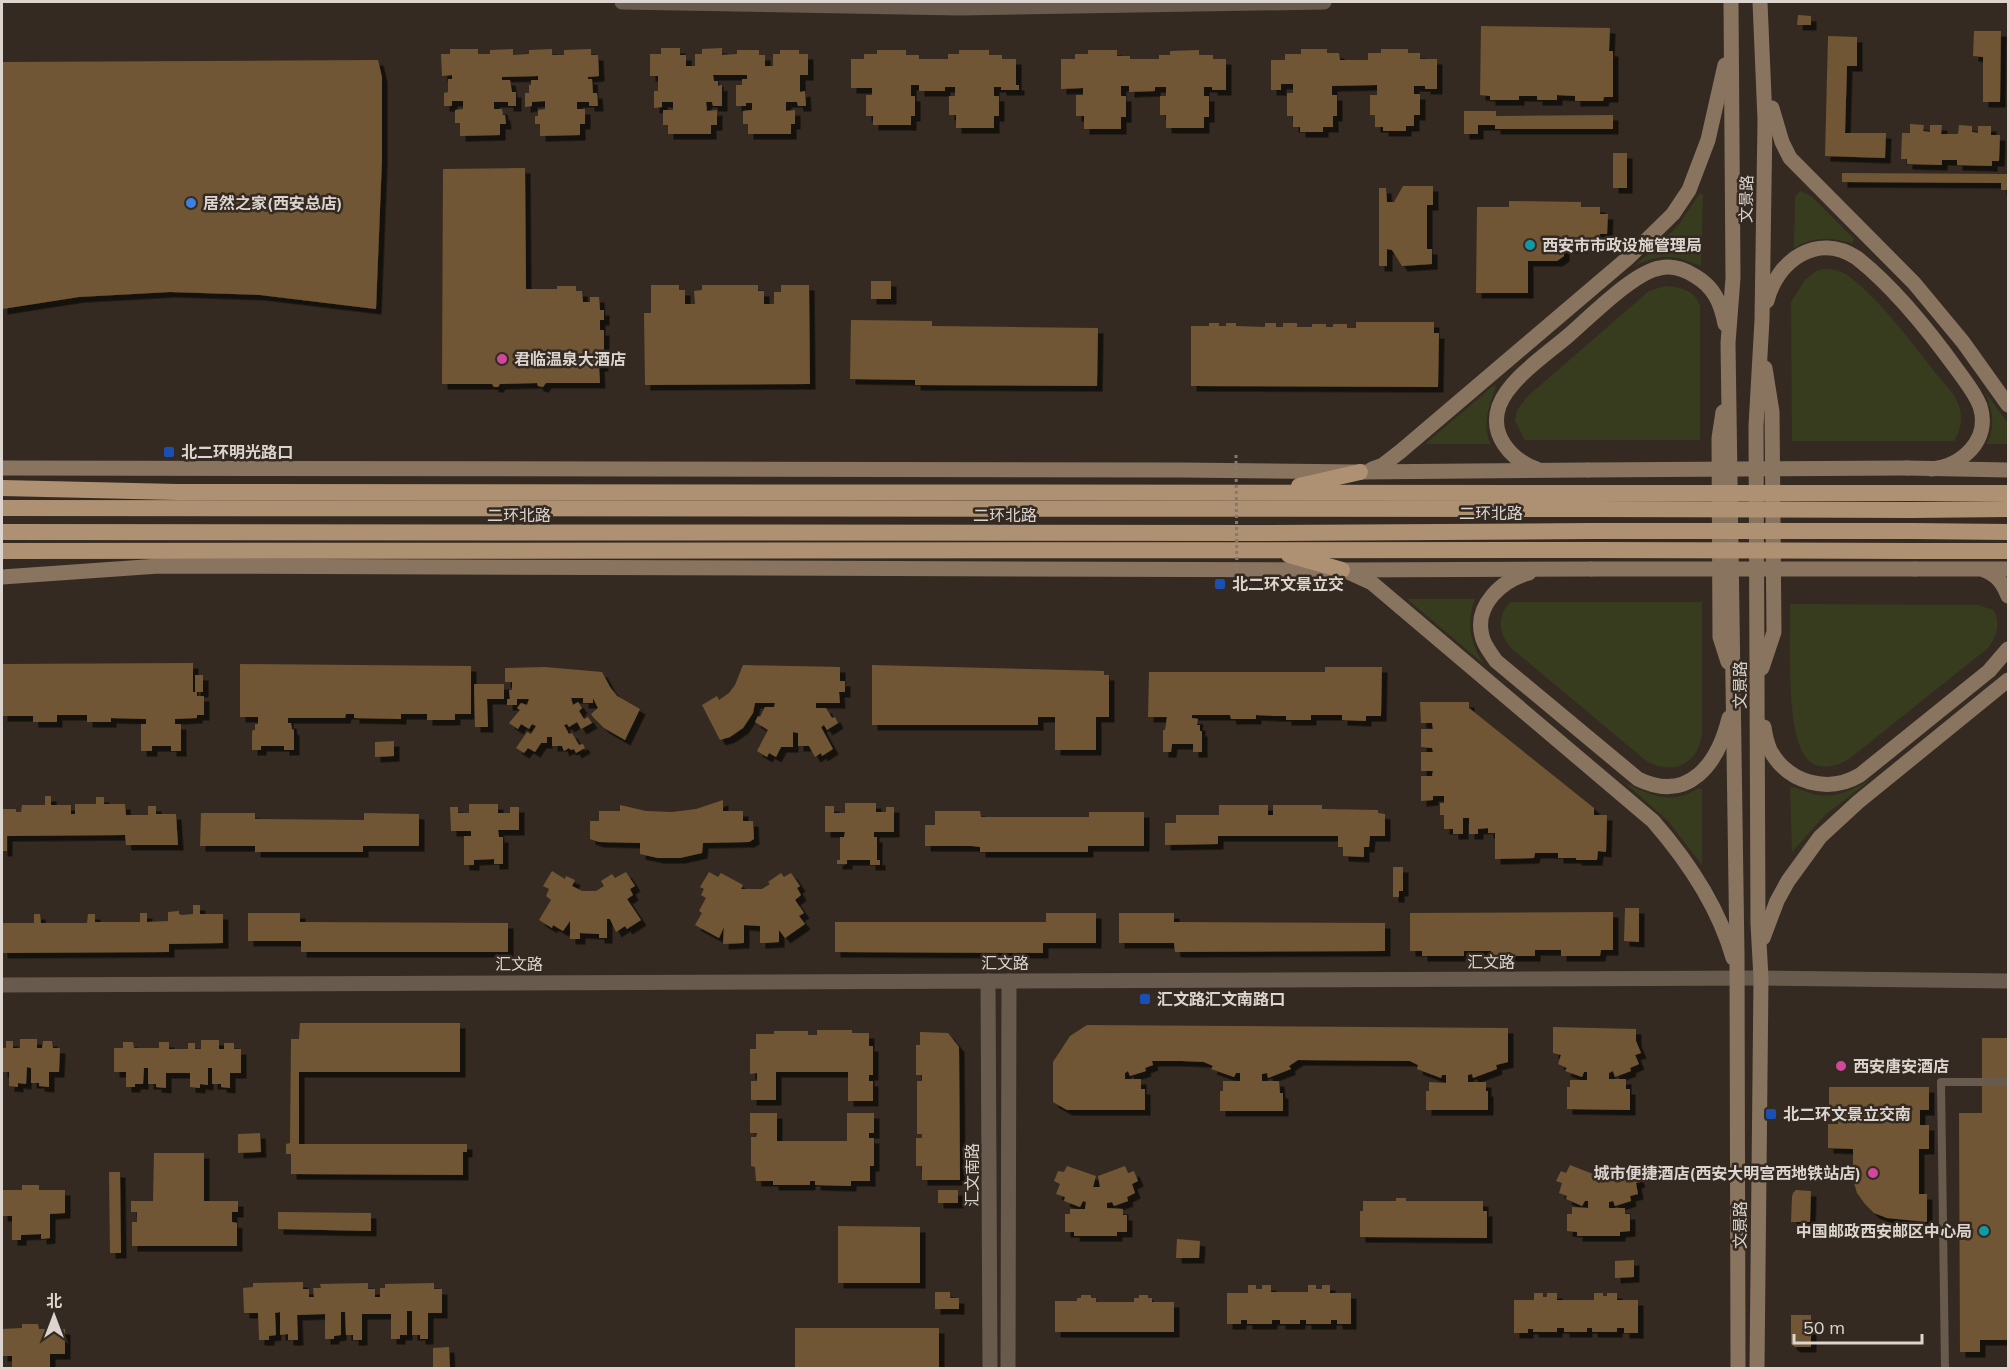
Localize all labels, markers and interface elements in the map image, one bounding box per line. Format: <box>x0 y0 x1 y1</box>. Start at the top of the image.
street label: 文景路 <box>1736 175 1756 223</box>
place label: 居然之家(西安总店) <box>203 193 342 213</box>
marker: 居然之家(西安总店) <box>184 196 198 210</box>
place label: 西安市市政设施管理局 <box>1542 235 1702 255</box>
marker: 西安市市政设施管理局 <box>1523 238 1537 252</box>
place label: 君临温泉大酒店 <box>514 349 626 369</box>
marker: 君临温泉大酒店 <box>495 352 509 366</box>
place label: 北二环明光路口 <box>181 442 293 462</box>
marker: 北二环明光路口 <box>162 445 176 459</box>
street label: 二环北路 <box>1459 503 1523 523</box>
street label: 二环北路 <box>487 505 551 525</box>
street label: 二环北路 <box>973 505 1037 525</box>
place label: 北二环文景立交 <box>1232 574 1344 594</box>
marker: 北二环文景立交 <box>1213 577 1227 591</box>
street label: 文景路 <box>1730 661 1750 709</box>
street label: 汇文路 <box>1467 952 1515 972</box>
street label: 汇文路 <box>981 953 1029 973</box>
street label: 汇文路 <box>495 954 543 974</box>
place label: 汇文路汇文南路口 <box>1157 989 1285 1009</box>
marker: 汇文路汇文南路口 <box>1138 992 1152 1006</box>
place label: 西安唐安酒店 <box>1853 1056 1949 1076</box>
marker: 西安唐安酒店 <box>1834 1059 1848 1073</box>
place label: 北二环文景立交南 <box>1783 1104 1911 1124</box>
marker: 北二环文景立交南 <box>1764 1107 1778 1121</box>
street label: 汇文南路 <box>962 1143 982 1207</box>
place label: 城市便捷酒店(西安大明宫西地铁站店) <box>1594 1163 1861 1183</box>
marker: 城市便捷酒店(西安大明宫西地铁站店) <box>1866 1166 1880 1180</box>
street label: 文景路 <box>1730 1201 1750 1249</box>
place label: 中国邮政西安邮区中心局 <box>1796 1221 1972 1241</box>
marker: 中国邮政西安邮区中心局 <box>1977 1224 1991 1238</box>
north arrow <box>24 1286 84 1346</box>
text: 北 <box>46 1291 62 1311</box>
scale bar <box>1794 1307 1922 1345</box>
text: 50 m <box>1803 1316 1845 1339</box>

